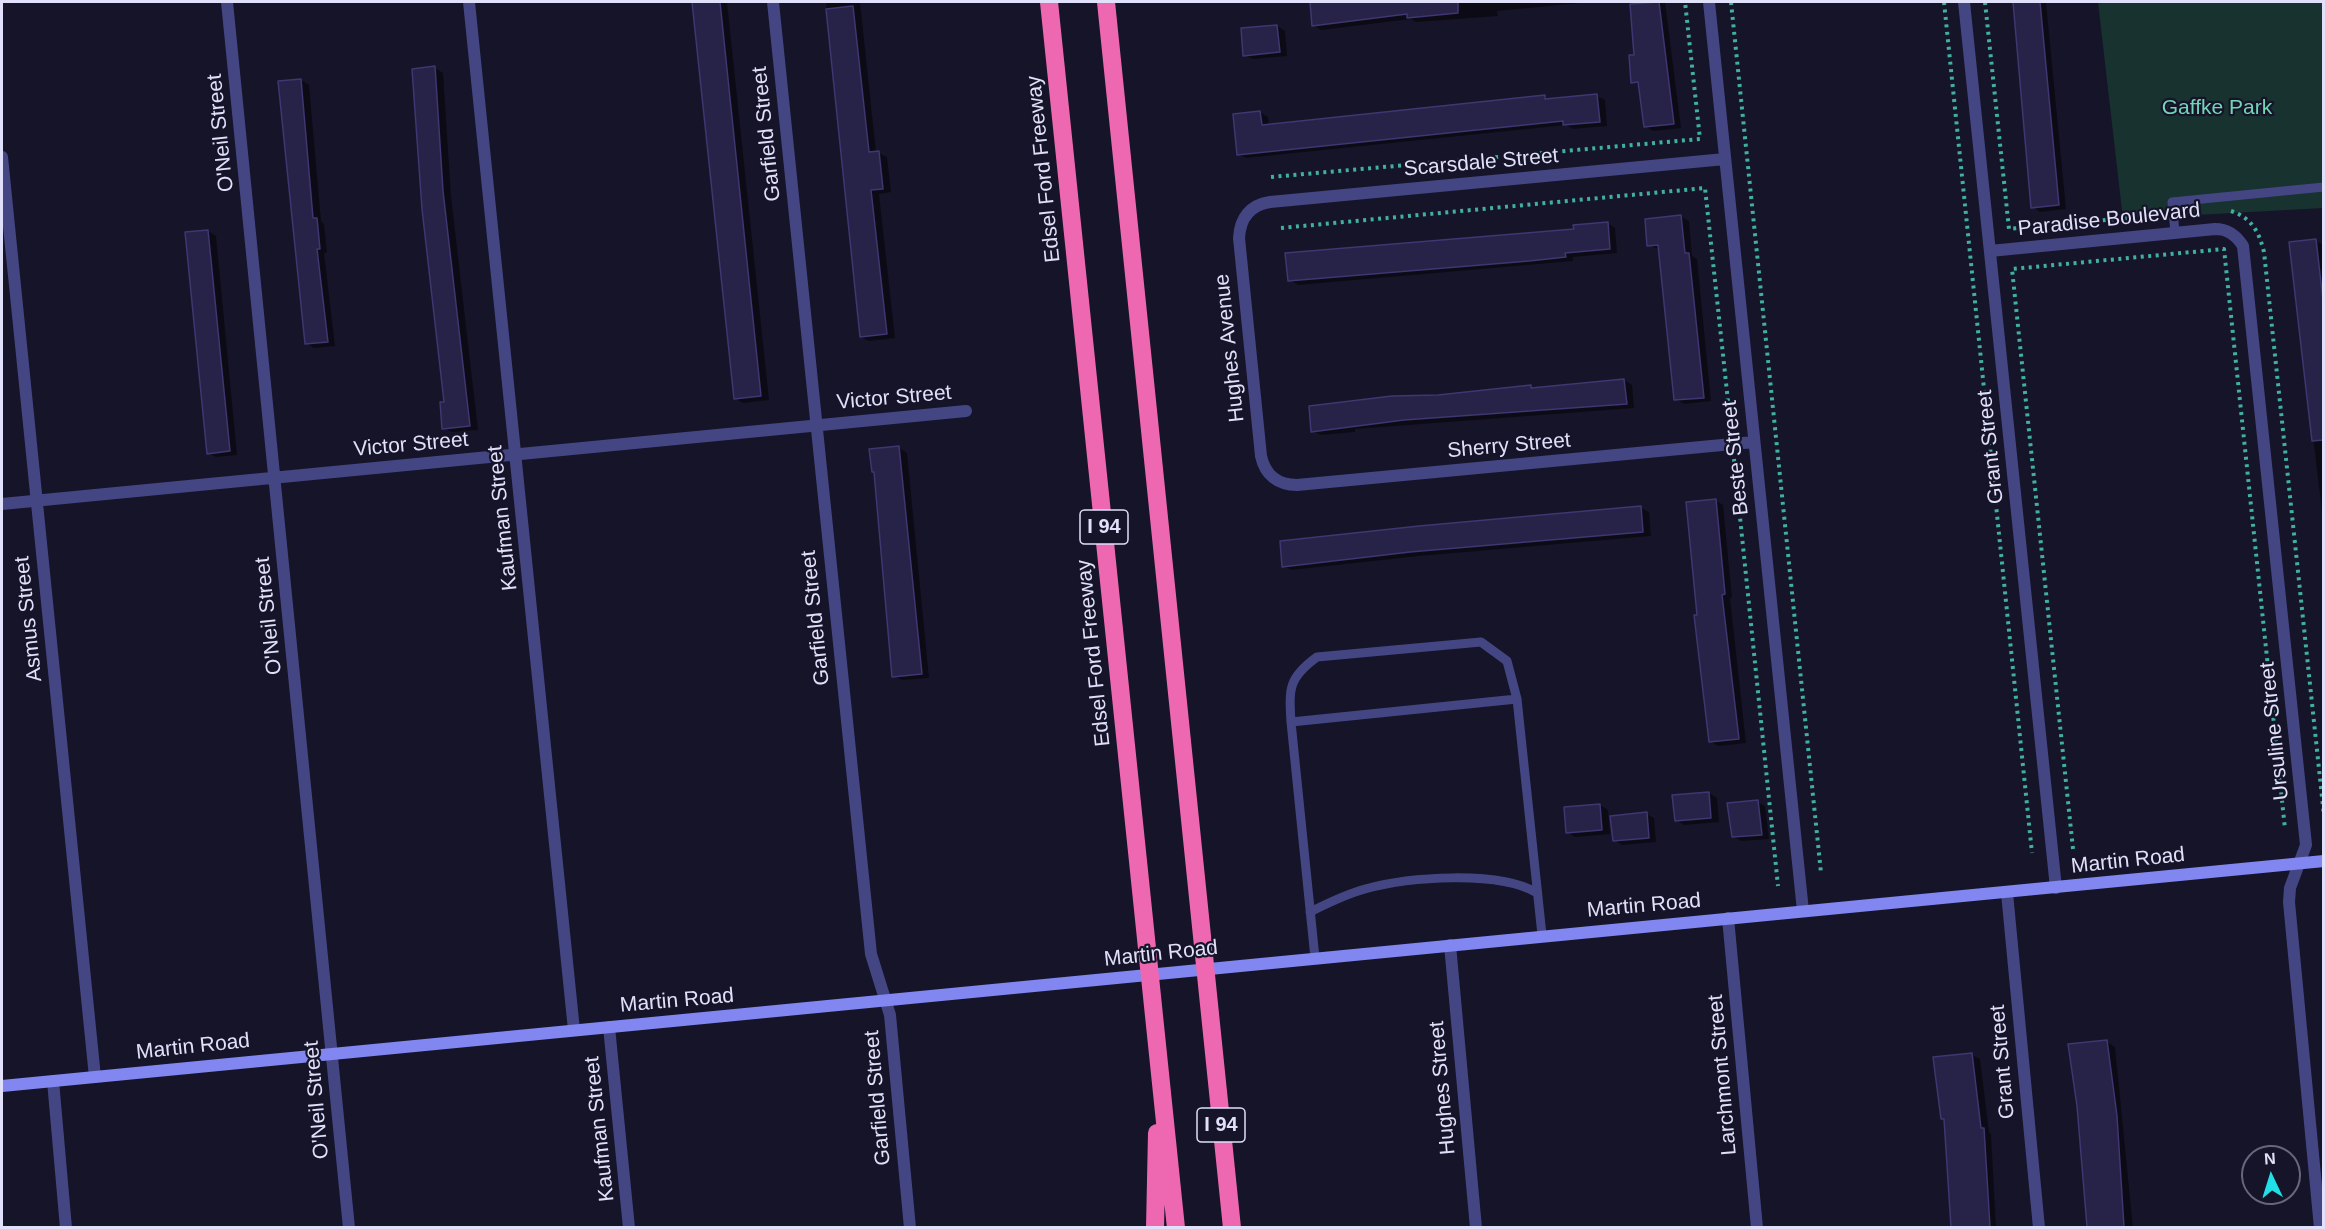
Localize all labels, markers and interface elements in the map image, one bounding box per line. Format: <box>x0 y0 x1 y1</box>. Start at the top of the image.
street label: Garfield Street <box>747 65 787 203</box>
street label: O'Neil Street <box>202 73 240 193</box>
street label: Edsel Ford Freeway <box>1022 74 1066 264</box>
park label: Gaffke Park <box>2162 95 2272 121</box>
street label: Scarsdale Street <box>1403 144 1559 182</box>
street label: Paradise Boulevard <box>2017 198 2201 242</box>
street label: Hughes Avenue <box>1210 273 1250 423</box>
street label: Victor Street <box>836 380 952 416</box>
street label: Grant Street <box>1972 389 2010 505</box>
street label: Beste Street <box>1717 399 1755 517</box>
street label: Victor Street <box>353 427 469 463</box>
street label: Sherry Street <box>1446 428 1572 464</box>
street label: Kaufman Street <box>483 444 523 592</box>
road number: I 94 <box>1080 510 1128 544</box>
street label: Garfield Street <box>796 549 836 687</box>
street label: Asmus Street <box>10 555 48 683</box>
street label: O'Neil Street <box>250 556 288 676</box>
street label: Edsel Ford Freeway <box>1072 558 1116 748</box>
street label: Ursuline Street <box>2255 661 2295 801</box>
street label: Martin Road <box>2070 842 2186 880</box>
street label: Martin Road <box>1586 888 1702 924</box>
street label: Martin Road <box>1103 935 1219 973</box>
street label: Martin Road <box>619 983 735 1019</box>
street label: Larchmont Street <box>1703 994 1743 1156</box>
street label: Grant Street <box>1985 1004 2021 1120</box>
street label: Hughes Street <box>1425 1020 1461 1156</box>
street label: Martin Road <box>135 1028 251 1066</box>
street label: Garfield Street <box>860 1029 896 1167</box>
street label: O'Neil Street <box>299 1040 335 1160</box>
street label: Kaufman Street <box>580 1055 620 1203</box>
road number: I 94 <box>1197 1108 1245 1142</box>
north arrow <box>2241 1145 2301 1205</box>
text: N <box>2263 1150 2276 1167</box>

